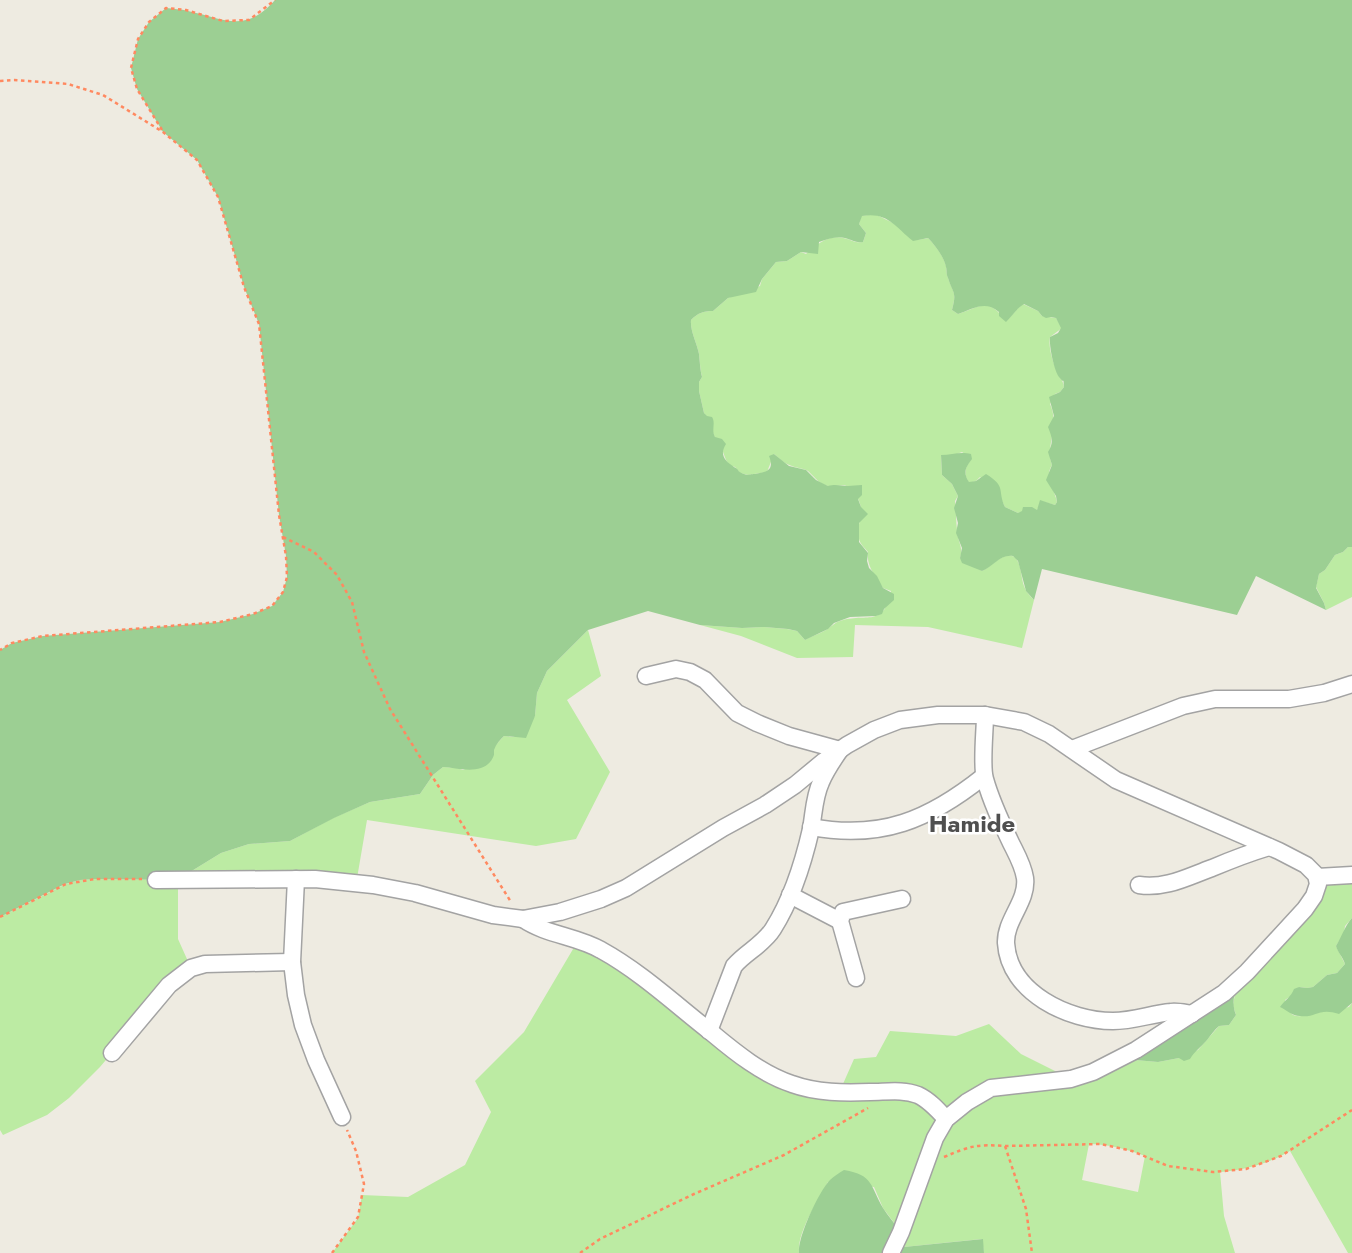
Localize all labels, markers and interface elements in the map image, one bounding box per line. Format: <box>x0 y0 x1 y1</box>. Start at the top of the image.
district label: Hamide <box>929 806 1015 841</box>

